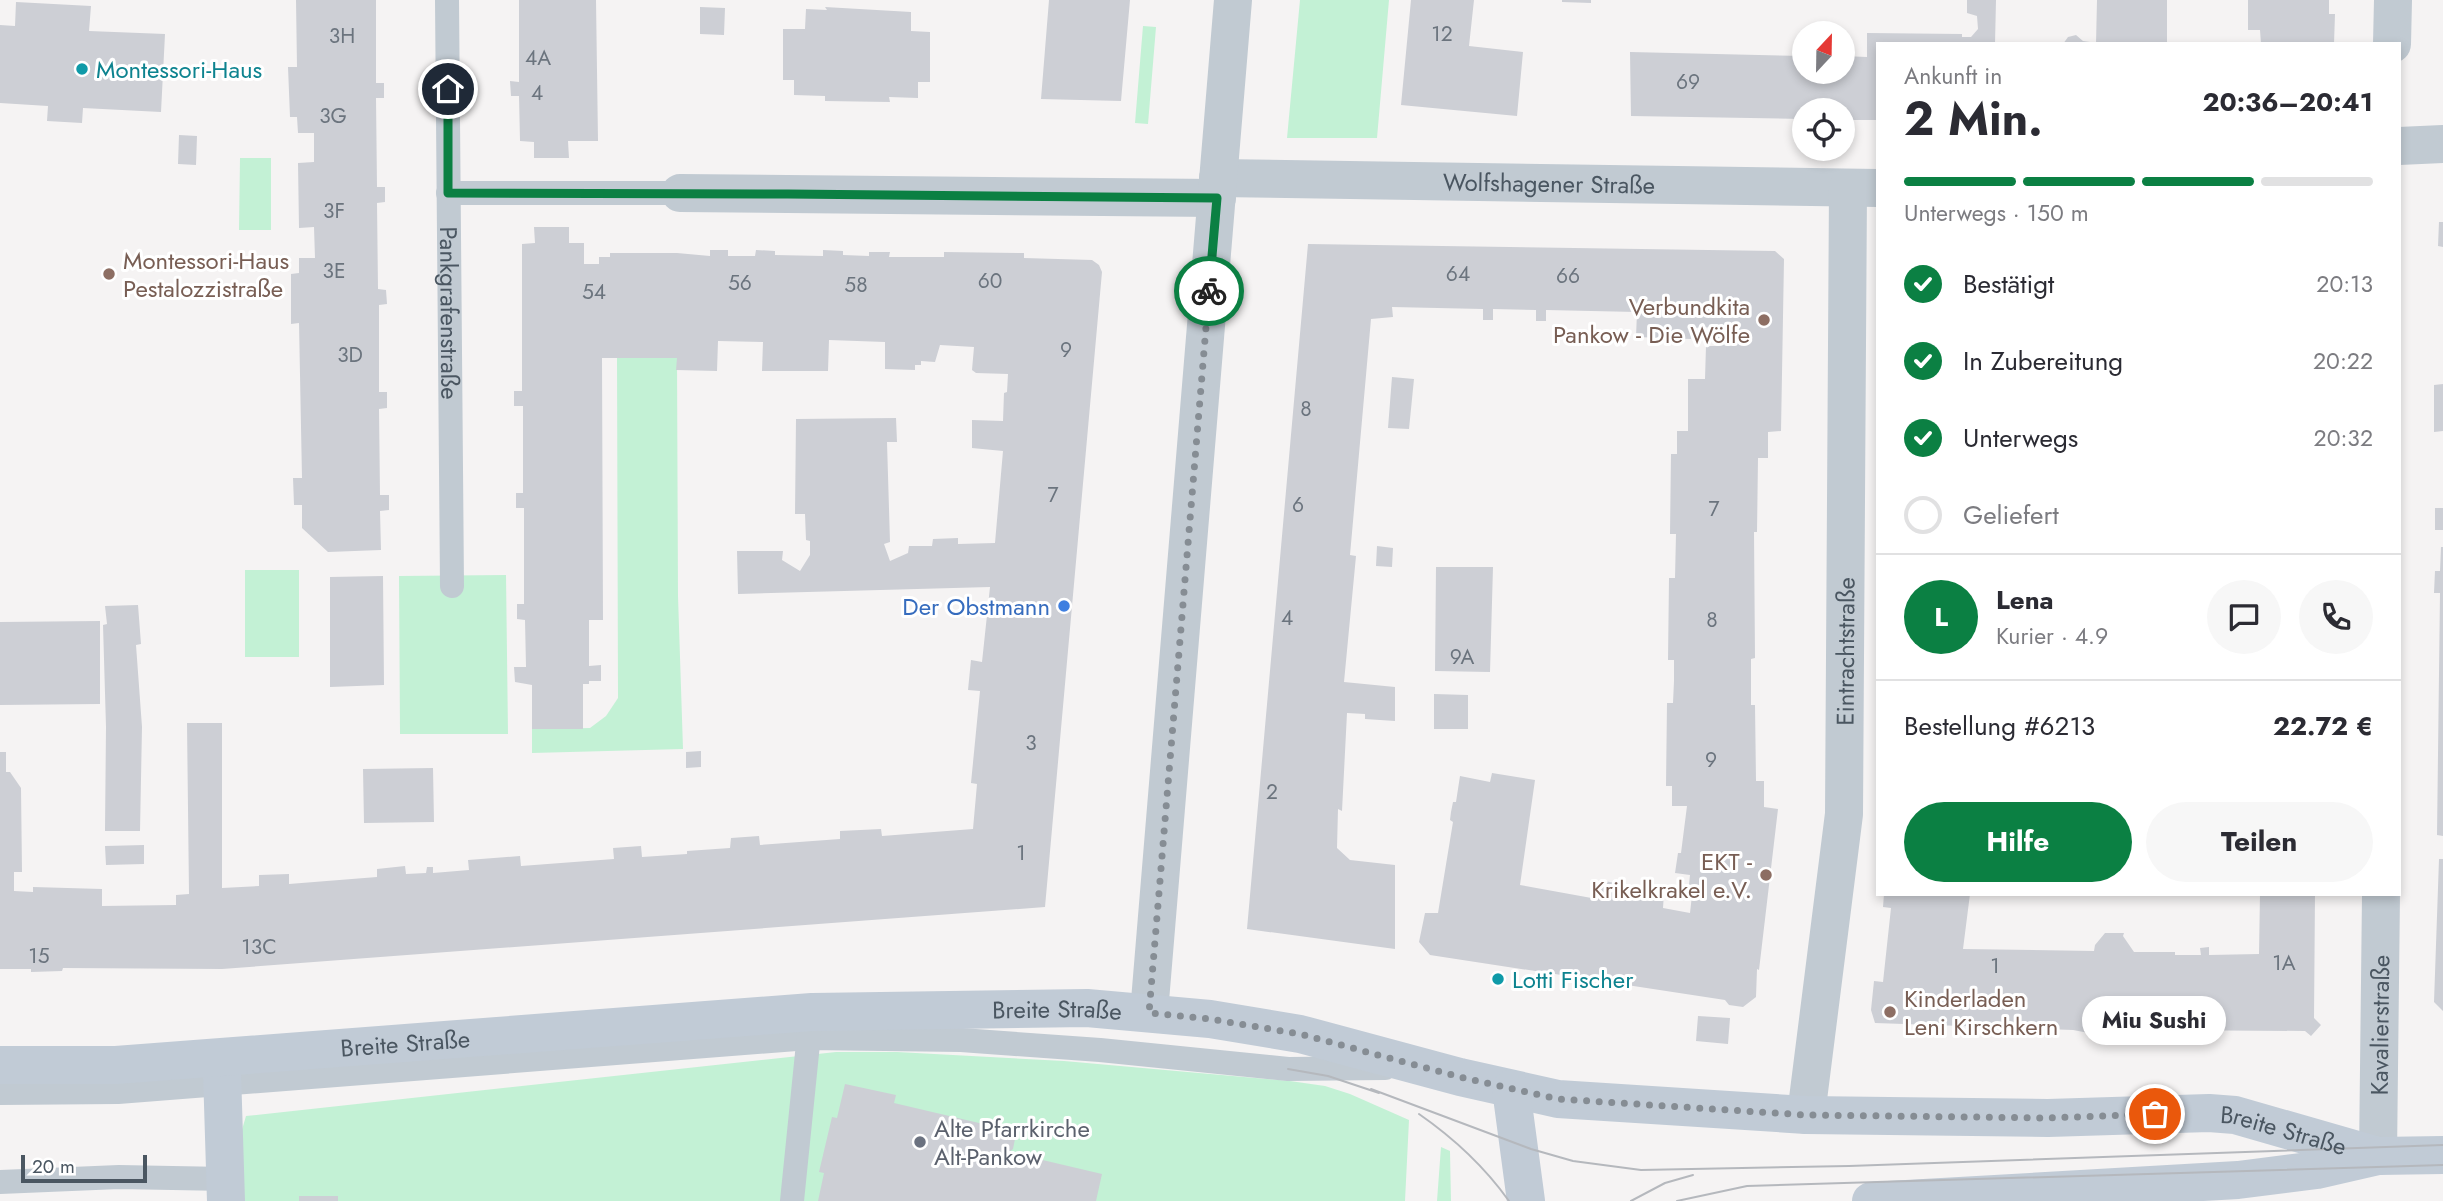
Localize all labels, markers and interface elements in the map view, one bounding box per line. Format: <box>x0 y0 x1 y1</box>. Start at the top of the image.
house number: 12 <box>1431 19 1453 49</box>
house number: 3H <box>329 21 355 51</box>
north arrow <box>1792 21 1855 84</box>
map controls <box>1792 21 1855 161</box>
house number: 4A <box>525 43 551 73</box>
place label: Montessori-Haus <box>96 52 262 87</box>
pin <box>418 59 478 119</box>
text: Ankunft in <box>1904 59 2002 93</box>
marker: Montessori-Haus <box>74 61 90 77</box>
house number: 69 <box>1676 67 1700 97</box>
icon: home <box>429 70 467 108</box>
house number: 4 <box>531 78 543 108</box>
text: 20:36–20:41 <box>2202 83 2373 121</box>
text: 2 Min. <box>1904 86 2043 152</box>
button: locate <box>1792 98 1855 161</box>
house number: 3G <box>319 101 347 131</box>
street label: Wolfshagener Straße <box>1443 164 1655 202</box>
house number: 3F <box>323 196 345 226</box>
text: Unterwegs · 150 m <box>1904 196 2089 230</box>
street label: Pankgrafenstraße <box>431 226 468 400</box>
place label: Montessori-Haus Pestalozzistraße <box>123 243 289 306</box>
house number: 3E <box>322 256 346 286</box>
courier <box>1174 256 1244 326</box>
house number: 64 <box>1446 259 1470 289</box>
house number: 66 <box>1556 261 1580 291</box>
icon: check <box>1904 265 1942 303</box>
text: Bestätigt <box>1963 265 2054 303</box>
marker: Montessori-Haus Pestalozzistraße <box>101 266 117 282</box>
house number: 60 <box>978 266 1002 296</box>
text: 20:13 <box>2316 267 2373 301</box>
house number: 56 <box>728 268 752 298</box>
house number: 58 <box>844 270 868 300</box>
icon: bike <box>1190 272 1228 310</box>
house number: 54 <box>582 277 606 307</box>
place label: Verbundkita Pankow - Die Wölfe <box>1553 289 1750 352</box>
marker: Verbundkita Pankow - Die Wölfe <box>1756 312 1772 328</box>
house number: 9 <box>1060 335 1072 365</box>
house number: 3D <box>337 340 363 370</box>
icon: check <box>1904 342 1942 380</box>
text: In Zubereitung <box>1963 342 2123 380</box>
text: 20:22 <box>2313 344 2373 378</box>
house number: 8 <box>1300 394 1312 424</box>
icon: check <box>1904 419 1942 457</box>
text: Unterwegs <box>1963 419 2078 457</box>
text: 20:32 <box>2314 421 2373 455</box>
house number: 7 <box>1047 480 1059 510</box>
house number: 6 <box>1292 490 1304 520</box>
house number: 7 <box>1708 494 1720 524</box>
text: Geliefert <box>1963 496 2059 534</box>
street label: Eintrachtstraße <box>1827 577 1863 726</box>
button: chat <box>2207 580 2281 654</box>
button: phone <box>2299 580 2373 654</box>
text: Lena <box>1996 581 2054 619</box>
place label: Der Obstmann <box>902 589 1050 624</box>
marker: Der Obstmann <box>1056 598 1072 614</box>
text: L <box>1934 598 1948 636</box>
house number: 4 <box>1281 603 1293 633</box>
house number: 8 <box>1706 605 1718 635</box>
text: Kurier · 4.9 <box>1996 619 2108 653</box>
house number: 9A <box>1450 642 1474 672</box>
text: Bestellung #6213 <box>1904 707 2095 745</box>
text: 22.72 € <box>2273 707 2373 745</box>
house number: 3 <box>1025 728 1037 758</box>
house number: 9 <box>1705 745 1717 775</box>
house number: 2 <box>1266 777 1278 807</box>
button: Hilfe <box>1904 802 2132 882</box>
button: Teilen <box>2146 802 2373 882</box>
house number: 1 <box>1016 838 1026 868</box>
place label: EKT - Krikelkrakel e.V. <box>1591 844 1752 907</box>
marker: EKT - Krikelkrakel e.V. <box>1758 867 1774 883</box>
house number: 13C <box>241 932 277 962</box>
house number: 15 <box>28 941 50 971</box>
house number: 1A <box>2272 948 2296 978</box>
house number: 1 <box>1990 951 2000 981</box>
street label: Kavalierstraße <box>2361 954 2398 1096</box>
place label: Lotti Fischer <box>1512 962 1634 997</box>
marker: Lotti Fischer <box>1490 971 1506 987</box>
place label: Kinderladen Leni Kirschkern <box>1904 981 2058 1044</box>
street label: Breite Straße <box>992 990 1123 1029</box>
callout: Miu Sushi <box>2083 995 2227 1044</box>
text: Miu Sushi <box>2102 1003 2206 1037</box>
marker: Kinderladen Leni Kirschkern <box>1882 1004 1898 1020</box>
street label: Breite Straße <box>339 1021 471 1065</box>
pin <box>2125 1084 2185 1144</box>
icon: bag <box>2136 1095 2174 1133</box>
street label: Breite Straße <box>2219 1096 2351 1164</box>
place label: Alte Pfarrkirche Alt-Pankow <box>934 1111 1090 1174</box>
marker: Alte Pfarrkirche Alt-Pankow <box>912 1134 928 1150</box>
scale bar <box>21 1152 147 1184</box>
text: 20 m <box>32 1153 75 1180</box>

